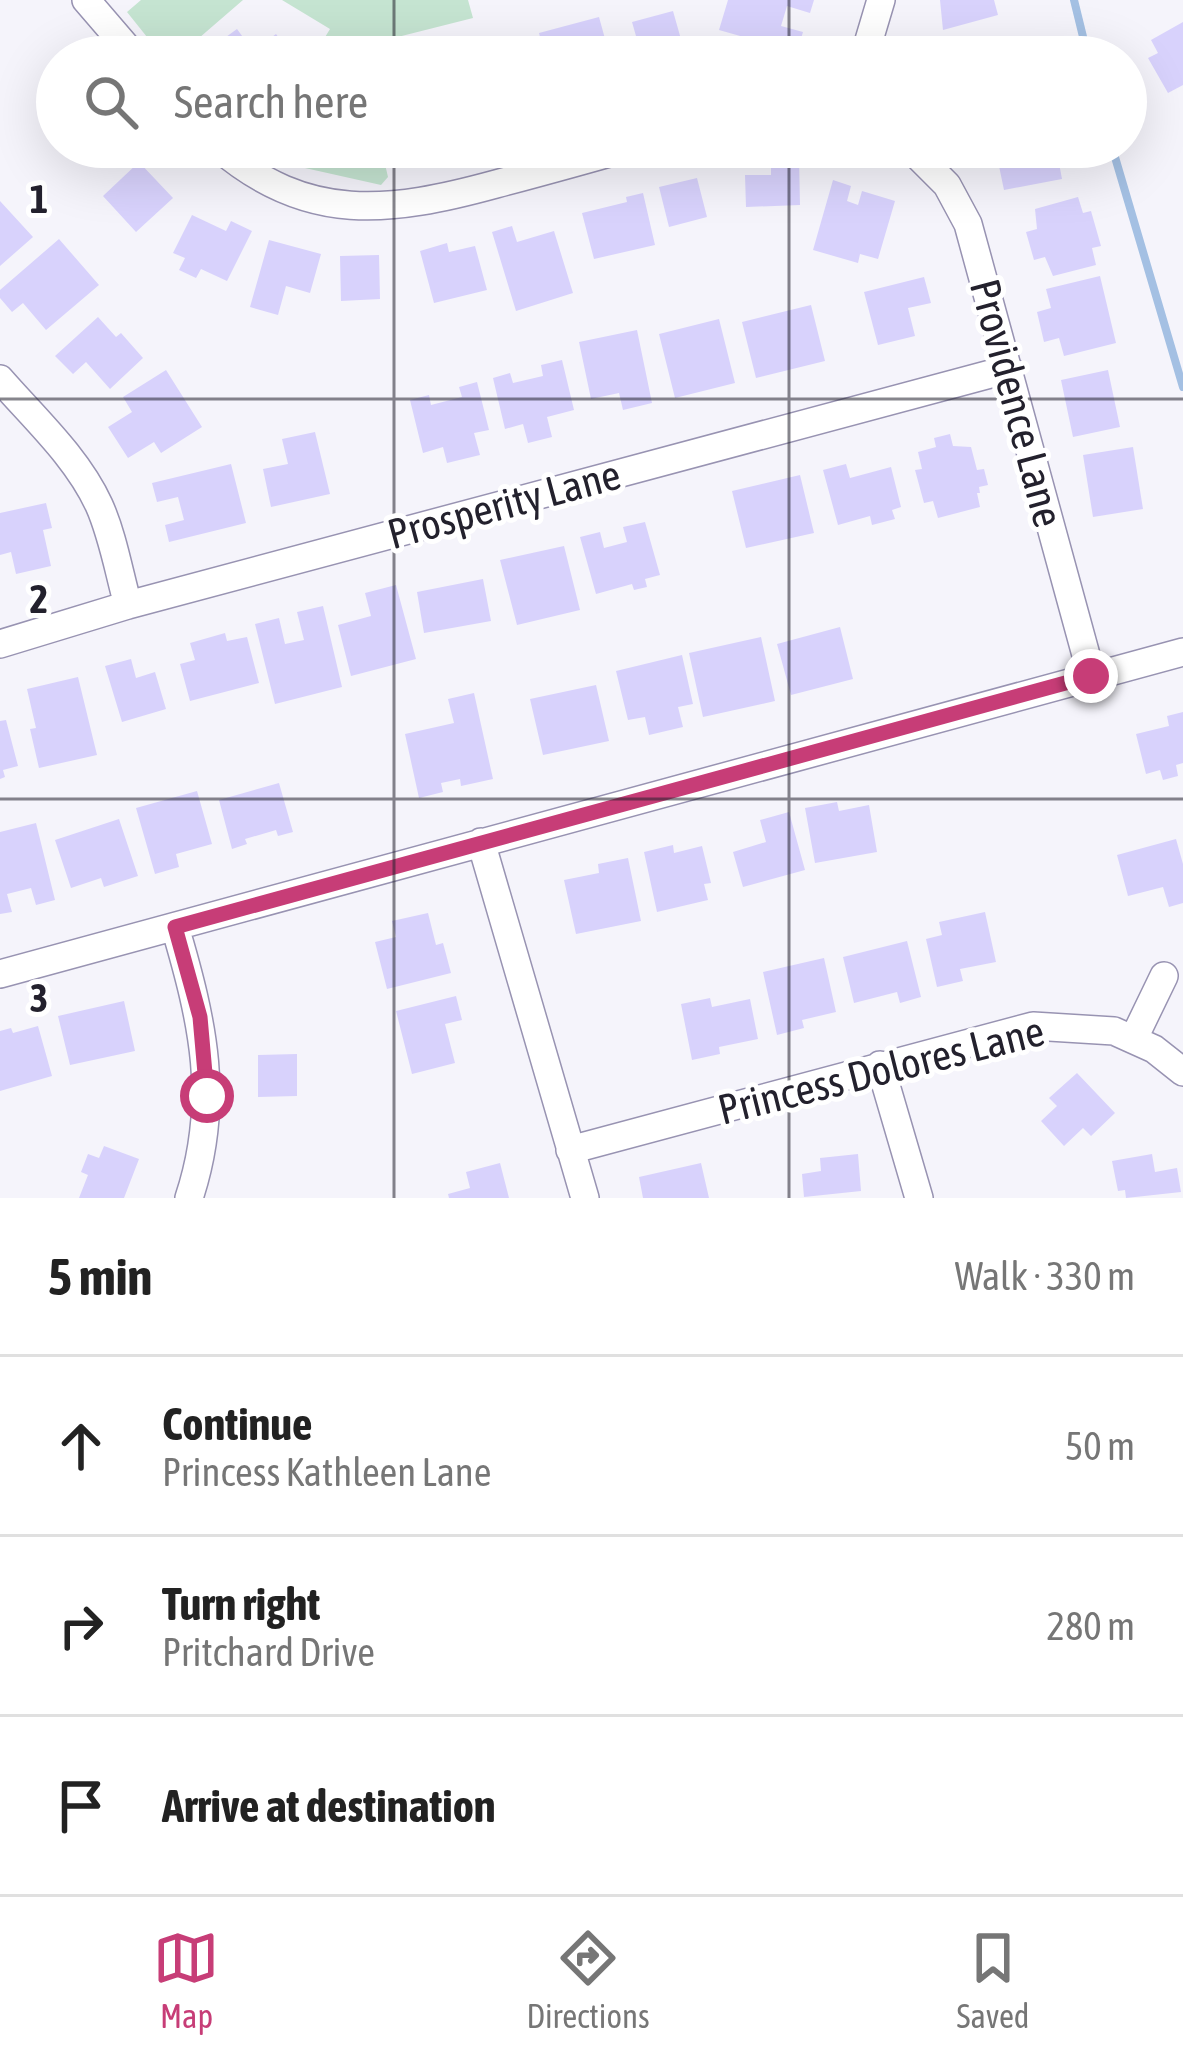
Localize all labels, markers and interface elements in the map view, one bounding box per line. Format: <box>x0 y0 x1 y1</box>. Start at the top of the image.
search box <box>36 36 1147 168</box>
icon: search <box>78 69 144 135</box>
text: Search here <box>174 76 368 128</box>
text: 1 <box>30 177 48 221</box>
street label: Providence Lane <box>961 274 1073 532</box>
street label: Prosperity Lane <box>382 450 626 558</box>
text: 2 <box>30 577 48 621</box>
route end <box>1064 649 1118 703</box>
text: 3 <box>30 976 48 1020</box>
street label: Princess Dolores Lane <box>713 1006 1049 1134</box>
route start <box>180 1069 234 1123</box>
text: 5 min <box>48 1247 152 1306</box>
text: Walk · 330 m <box>955 1254 1135 1298</box>
text: Continue <box>162 1398 313 1450</box>
icon: ahead <box>48 1413 114 1479</box>
text: 50 m <box>1065 1424 1135 1468</box>
text: Princess Kathleen Lane <box>162 1450 491 1494</box>
text: Turn right <box>162 1578 320 1630</box>
icon: right <box>48 1593 114 1659</box>
text: 280 m <box>1047 1604 1135 1648</box>
text: Pritchard Drive <box>162 1630 375 1674</box>
icon: arrive <box>48 1773 114 1839</box>
text: Arrive at destination <box>162 1780 496 1832</box>
tab: Map <box>153 1925 219 2035</box>
tab: Directions <box>526 1925 650 2035</box>
tab: Saved <box>957 1925 1029 2035</box>

